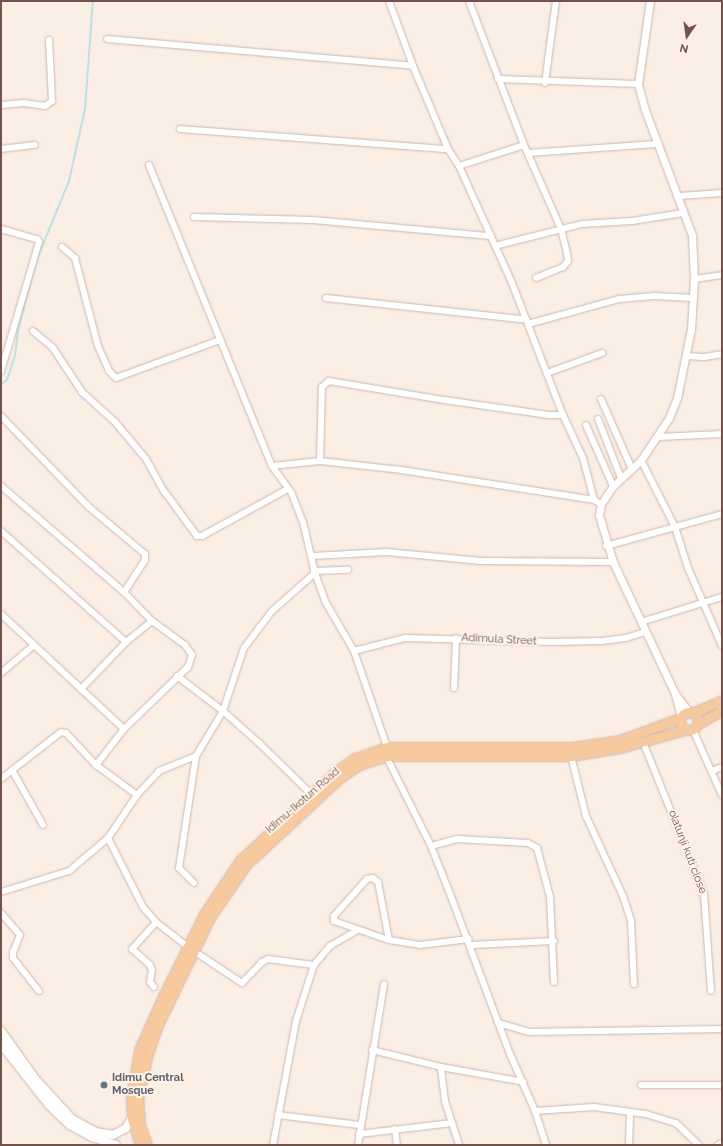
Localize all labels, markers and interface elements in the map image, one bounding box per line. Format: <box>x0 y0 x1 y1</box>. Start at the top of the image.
north arrow <box>667 16 707 56</box>
text: N <box>679 41 690 55</box>
street label: Adimula Street <box>461 631 537 649</box>
street label: Idimu-Ikotun Road <box>263 765 343 837</box>
street label: olatunji kuti close <box>665 808 709 896</box>
place label: Idimu Central Mosque <box>112 1072 184 1098</box>
marker: Idimu Central Mosque <box>99 1080 109 1090</box>

